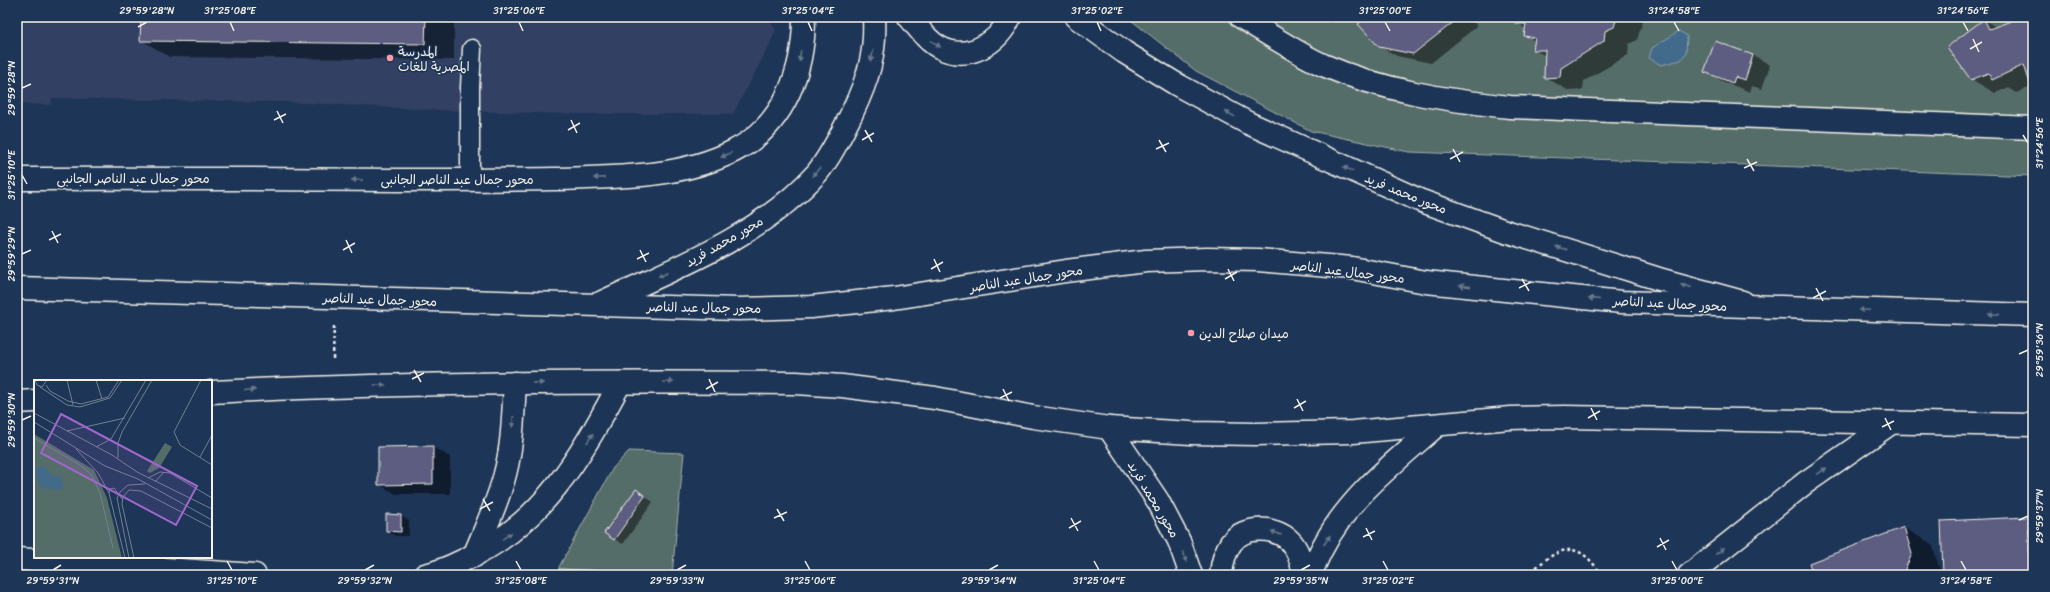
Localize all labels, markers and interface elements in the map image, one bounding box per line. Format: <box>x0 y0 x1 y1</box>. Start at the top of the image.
text: 29°59'28"N <box>119 2 175 20</box>
text: 31°25'08"E <box>204 2 257 20</box>
text: 31°25'06"E <box>493 2 546 20</box>
text: 31°25'04"E <box>782 2 835 20</box>
text: 31°25'02"E <box>1071 2 1124 20</box>
text: 31°25'00"E <box>1359 2 1412 20</box>
text: 31°24'58"E <box>1648 2 1701 20</box>
text: 31°24'56"E <box>1937 2 1990 20</box>
place label: المدرسة المصرية للغات <box>398 40 470 78</box>
one-way arrow <box>931 40 942 48</box>
one-way arrow <box>797 50 803 62</box>
one-way arrow <box>869 50 875 62</box>
marker: المدرسة المصرية للغات <box>385 53 395 63</box>
text: 29°59'28"N <box>3 60 21 116</box>
one-way arrow <box>1224 110 1236 117</box>
text: 31°24'56"E <box>2031 116 2049 169</box>
text: 31°25'10"E <box>3 149 21 200</box>
one-way arrow <box>720 152 731 158</box>
one-way arrow <box>812 166 821 177</box>
one-way arrow <box>1342 166 1353 172</box>
street label: محور محمد فريد <box>1361 166 1451 220</box>
street label: محور جمال عبد الناصر الجانبى <box>56 167 210 190</box>
street label: محور جمال عبد الناصر الجانبى <box>380 168 534 191</box>
one-way arrow <box>592 175 605 181</box>
one-way arrow <box>350 177 363 183</box>
street label: محور محمد فريد <box>681 210 768 273</box>
text: 29°59'29"N <box>3 226 21 282</box>
one-way arrow <box>1555 245 1567 251</box>
street label: محور جمال عبد الناصر <box>1289 253 1406 290</box>
street label: محور جمال عبد الناصر <box>967 258 1084 299</box>
one-way arrow <box>657 271 668 277</box>
one-way arrow <box>1459 283 1471 289</box>
one-way arrow <box>1680 283 1692 289</box>
street label: محور جمال عبد الناصر <box>321 286 437 313</box>
street label: محور جمال عبد الناصر <box>1611 289 1728 318</box>
street label: محور جمال عبد الناصر <box>646 295 761 320</box>
one-way arrow <box>1588 296 1600 303</box>
one-way arrow <box>1858 307 1870 314</box>
one-way arrow <box>1987 311 2000 317</box>
place label: ميدان صلاح الدين <box>1199 322 1289 345</box>
text: 29°59'36"N <box>2031 323 2049 377</box>
marker: ميدان صلاح الدين <box>1186 328 1196 338</box>
one-way arrow <box>662 379 675 385</box>
inset map <box>34 380 212 558</box>
one-way arrow <box>532 380 545 386</box>
one-way arrow <box>374 382 387 388</box>
one-way arrow <box>244 387 257 393</box>
text: 29°59'30"N <box>3 392 21 448</box>
one-way arrow <box>509 416 516 428</box>
one-way arrow <box>587 432 594 443</box>
street label: محور محمد فريد <box>1121 456 1186 543</box>
one-way arrow <box>1817 467 1828 475</box>
text: 29°59'37"N <box>2031 489 2049 543</box>
one-way arrow <box>1270 530 1282 536</box>
one-way arrow <box>502 532 512 540</box>
one-way arrow <box>1323 535 1331 545</box>
one-way arrow <box>1714 547 1725 555</box>
one-way arrow <box>1182 552 1188 564</box>
text: 29°59'31"N <box>26 572 80 590</box>
text: 31°25'10"E <box>207 572 258 590</box>
text: 29°59'32"N <box>338 572 392 590</box>
text: 31°25'08"E <box>495 572 548 590</box>
text: 29°59'33"N <box>650 572 704 590</box>
text: 31°25'06"E <box>784 572 837 590</box>
text: 29°59'34"N <box>962 572 1017 590</box>
text: 31°25'04"E <box>1073 572 1126 590</box>
text: 29°59'35"N <box>1274 572 1328 590</box>
text: 31°25'02"E <box>1362 572 1415 590</box>
text: 31°25'00"E <box>1651 572 1704 590</box>
text: 31°24'58"E <box>1940 572 1993 590</box>

